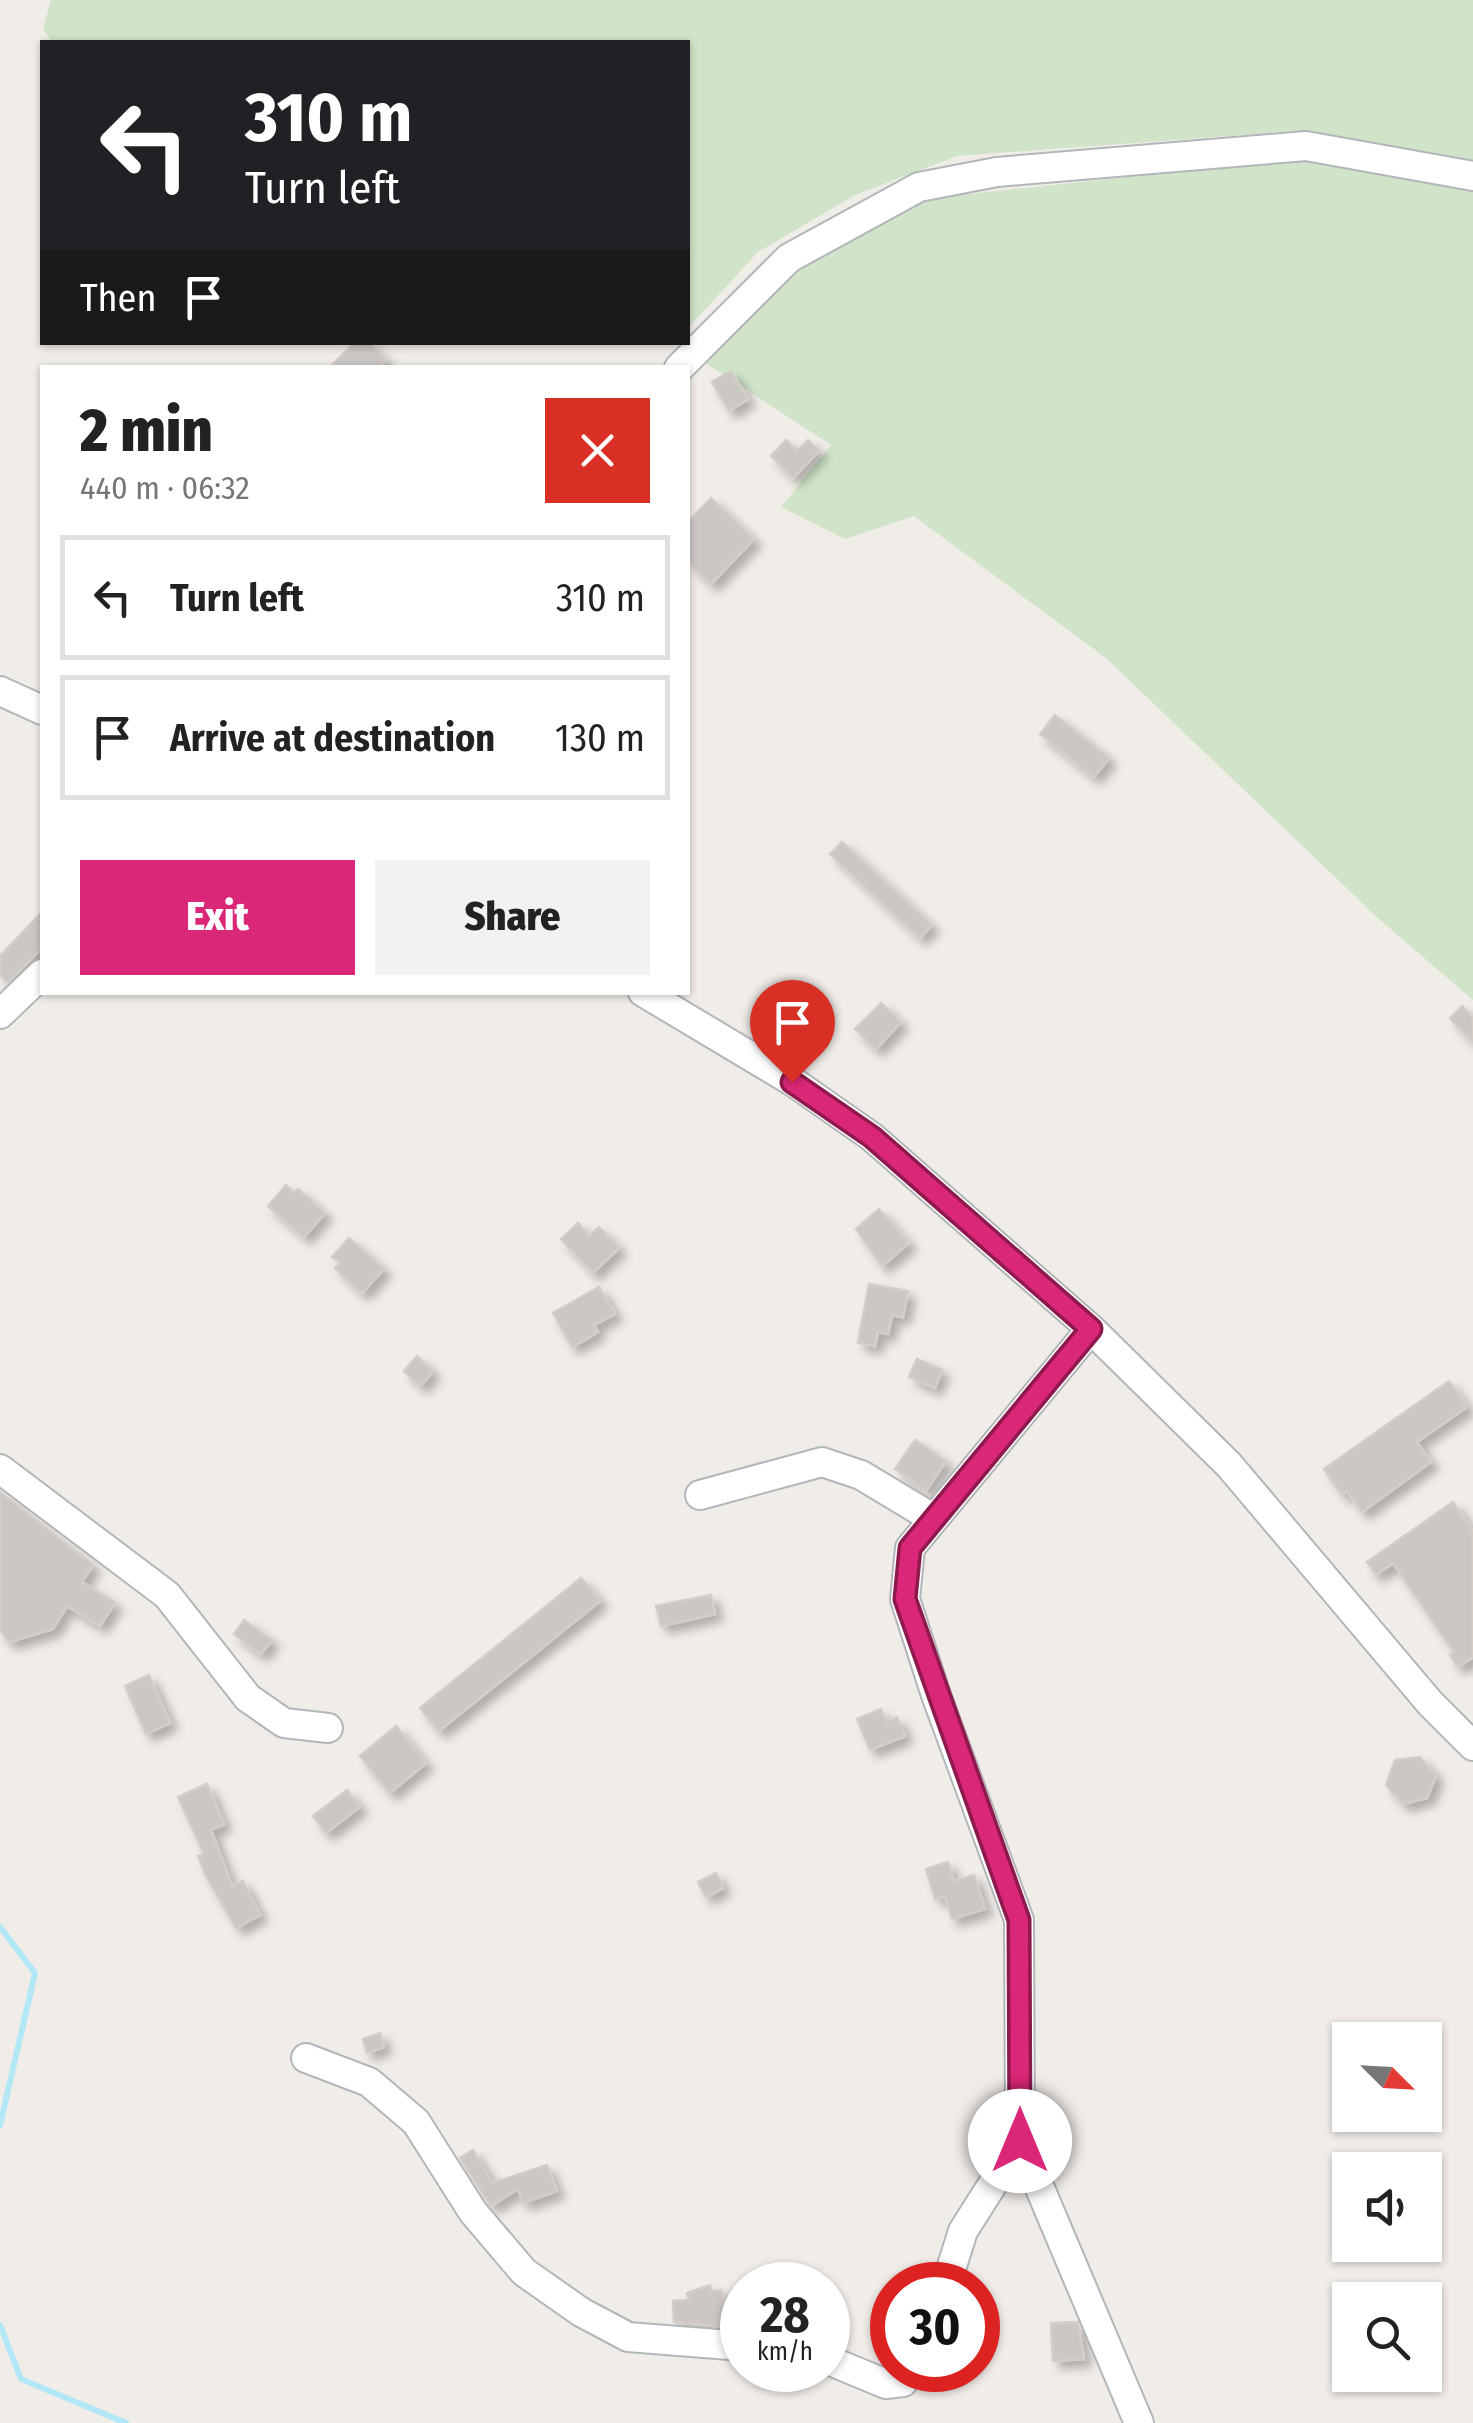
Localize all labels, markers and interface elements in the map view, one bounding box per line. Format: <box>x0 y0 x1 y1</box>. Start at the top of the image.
text: 310 m <box>245 76 413 160</box>
icon: left <box>80 80 210 210</box>
text: Turn left <box>245 161 400 215</box>
icon: arrive <box>176 270 231 325</box>
text: Then <box>80 275 156 321</box>
text: 2 min <box>80 395 213 467</box>
button: close <box>545 398 650 503</box>
text: 440 m · 06:32 <box>80 469 250 507</box>
icon: left <box>85 570 140 625</box>
text: Turn left <box>170 575 304 621</box>
text: 310 m <box>556 575 645 621</box>
icon: arrive <box>85 710 140 765</box>
text: Arrive at destination <box>170 715 495 761</box>
text: 130 m <box>555 715 645 761</box>
button: Exit <box>80 860 355 975</box>
button: Share <box>375 860 650 975</box>
pin <box>750 980 835 1083</box>
icon: arrive <box>765 995 820 1050</box>
north arrow <box>1332 2022 1442 2132</box>
map controls <box>1332 2022 1442 2392</box>
position arrow <box>968 2089 1072 2193</box>
button: sound <box>1332 2152 1442 2262</box>
speed limit sign: 30 <box>870 2262 1000 2392</box>
button: search <box>1332 2282 1442 2392</box>
text: 28 <box>760 2285 810 2345</box>
text: km/h <box>757 2337 813 2367</box>

